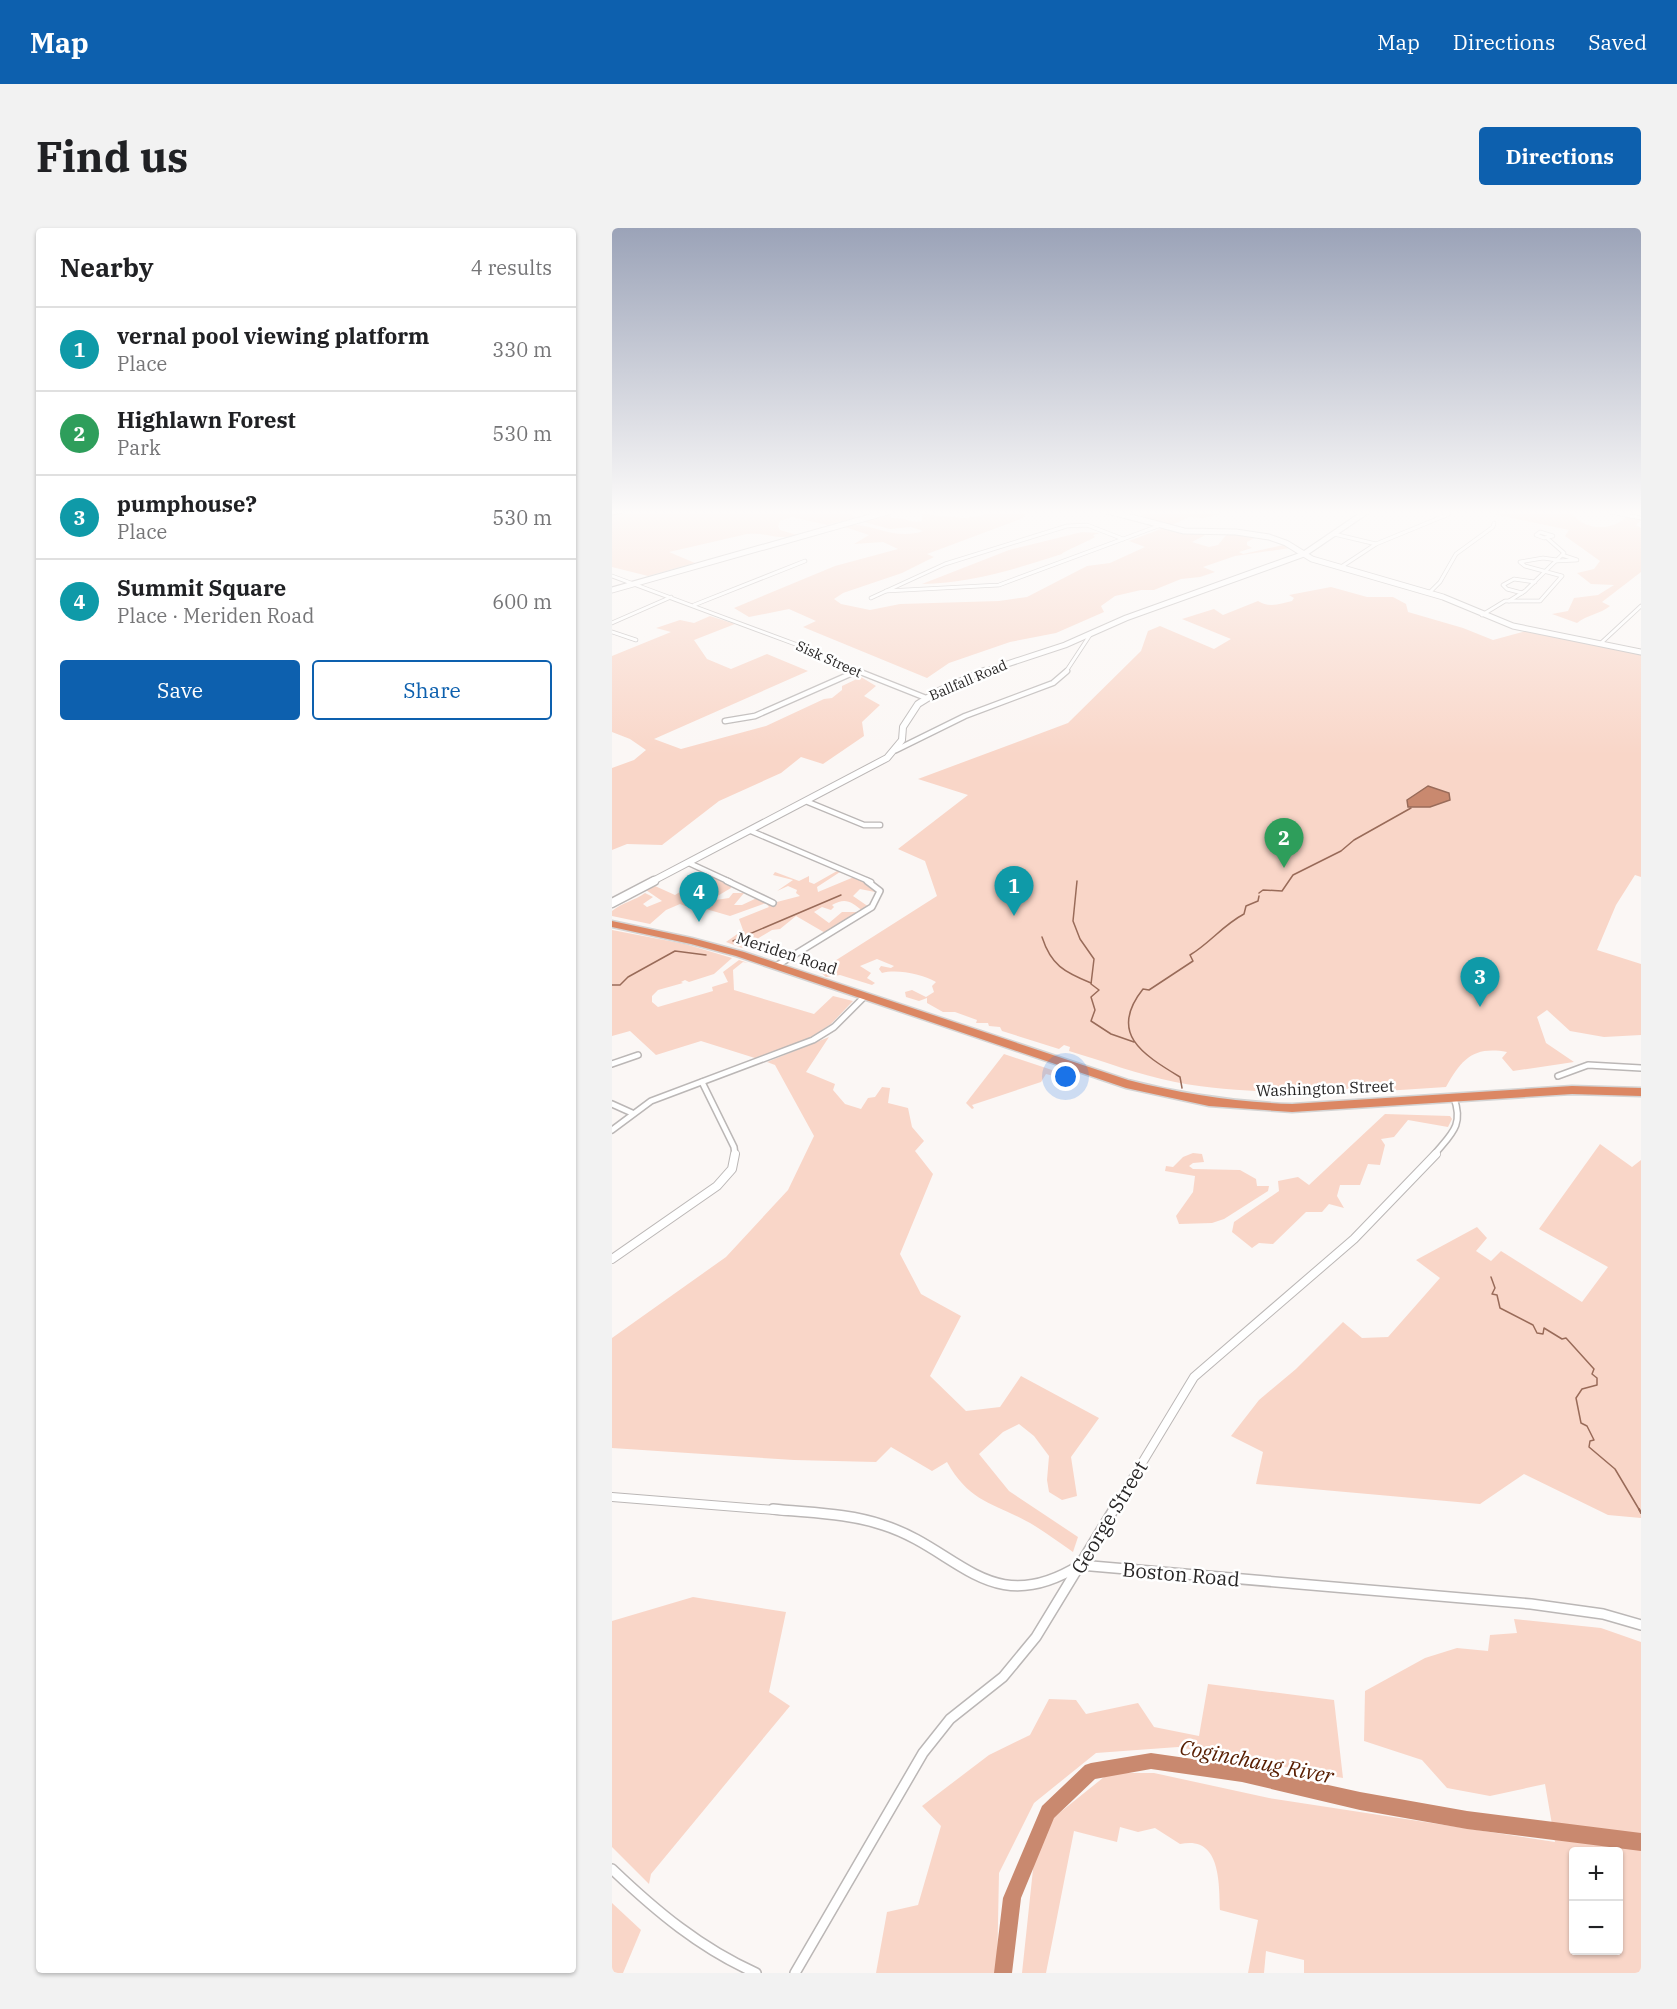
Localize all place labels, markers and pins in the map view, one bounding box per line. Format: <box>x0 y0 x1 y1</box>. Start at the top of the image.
pin: 2 <box>1264 818 1304 868</box>
pin: 1 <box>994 866 1034 916</box>
pin: 4 <box>680 872 718 922</box>
pin: 3 <box>1460 958 1500 1007</box>

